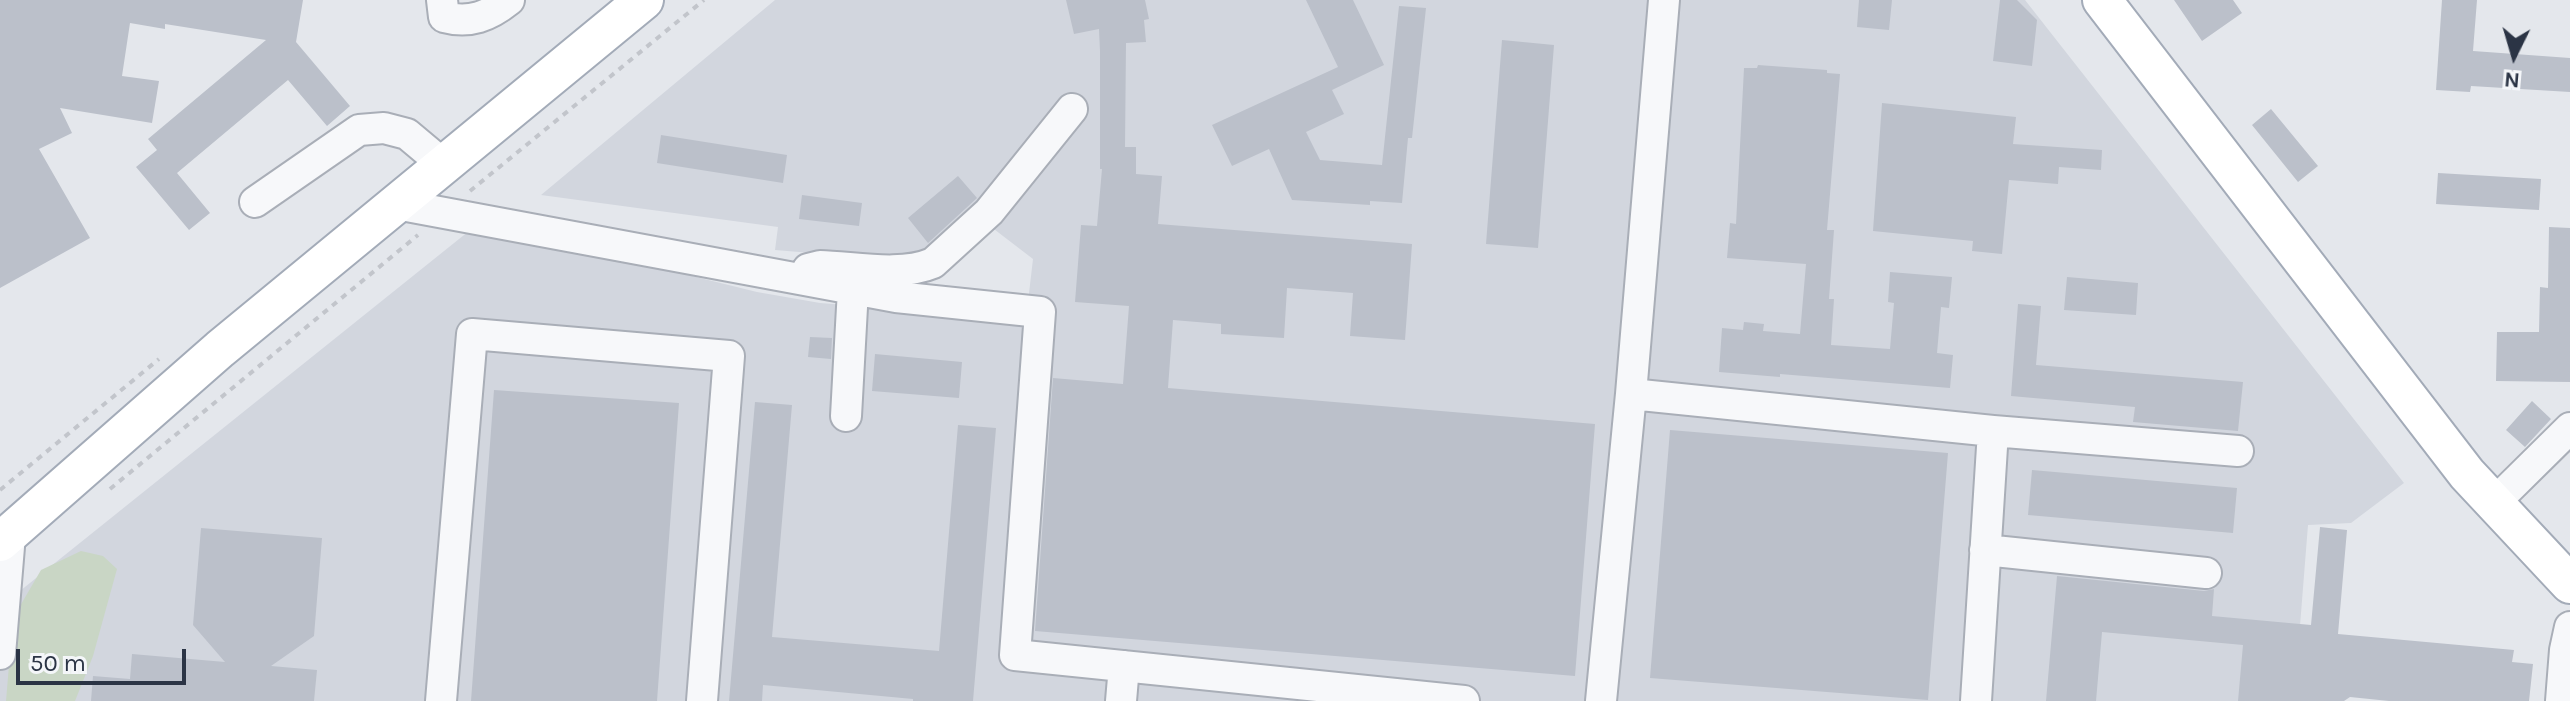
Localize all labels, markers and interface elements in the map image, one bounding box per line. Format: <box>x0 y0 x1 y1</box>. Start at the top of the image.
north arrow <box>2474 16 2554 96</box>
text: N <box>2503 66 2521 94</box>
scale bar <box>20 633 190 683</box>
text: 50 m <box>30 649 86 677</box>

